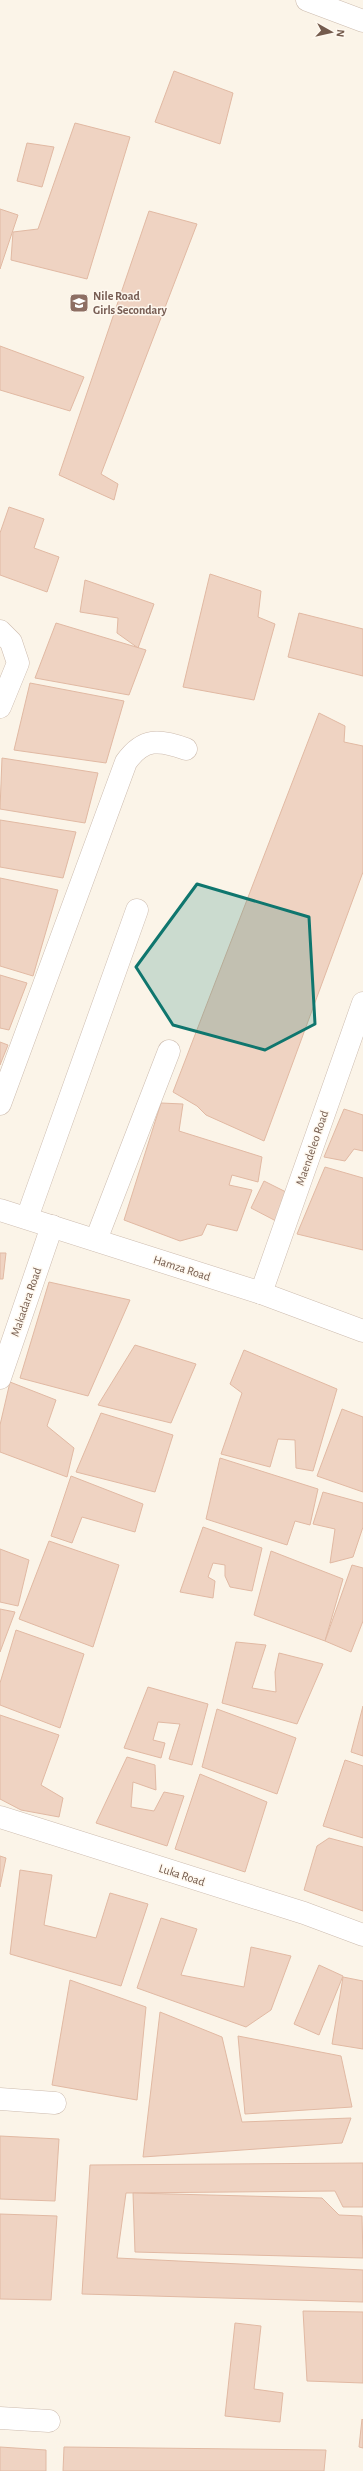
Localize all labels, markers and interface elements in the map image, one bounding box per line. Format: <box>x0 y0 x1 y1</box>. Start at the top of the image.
north arrow <box>311 12 351 52</box>
text: N <box>334 29 346 38</box>
place label: Nile Road Girls Secondary <box>93 290 167 317</box>
school or university icon: Nile Road Girls Secondary <box>68 292 90 314</box>
street label: Maendeleo Road <box>294 1109 330 1187</box>
street label: Hamza Road <box>152 1253 212 1283</box>
street label: Makadara Road <box>9 1266 43 1338</box>
street label: Luka Road <box>157 1862 207 1888</box>

